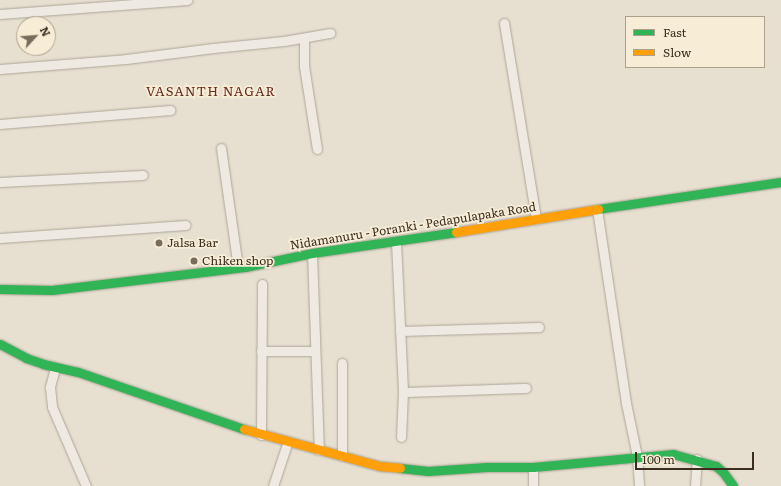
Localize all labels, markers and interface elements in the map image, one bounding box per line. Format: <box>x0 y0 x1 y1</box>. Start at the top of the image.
north arrow <box>16 16 56 56</box>
legend <box>625 16 765 68</box>
text: Fast <box>663 23 686 41</box>
text: N <box>37 24 55 39</box>
text: Slow <box>663 43 691 61</box>
district label: VASANTH NAGAR <box>146 83 276 99</box>
street label: Nidamanuru - Poranki - Pedapulapaka Road <box>289 199 537 253</box>
place label: Jalsa Bar <box>167 236 218 250</box>
marker: Jalsa Bar <box>154 238 164 248</box>
place label: Chiken shop <box>202 254 273 268</box>
marker: Chiken shop <box>189 256 199 266</box>
scale bar <box>637 444 756 470</box>
text: 100 m <box>642 450 675 468</box>

